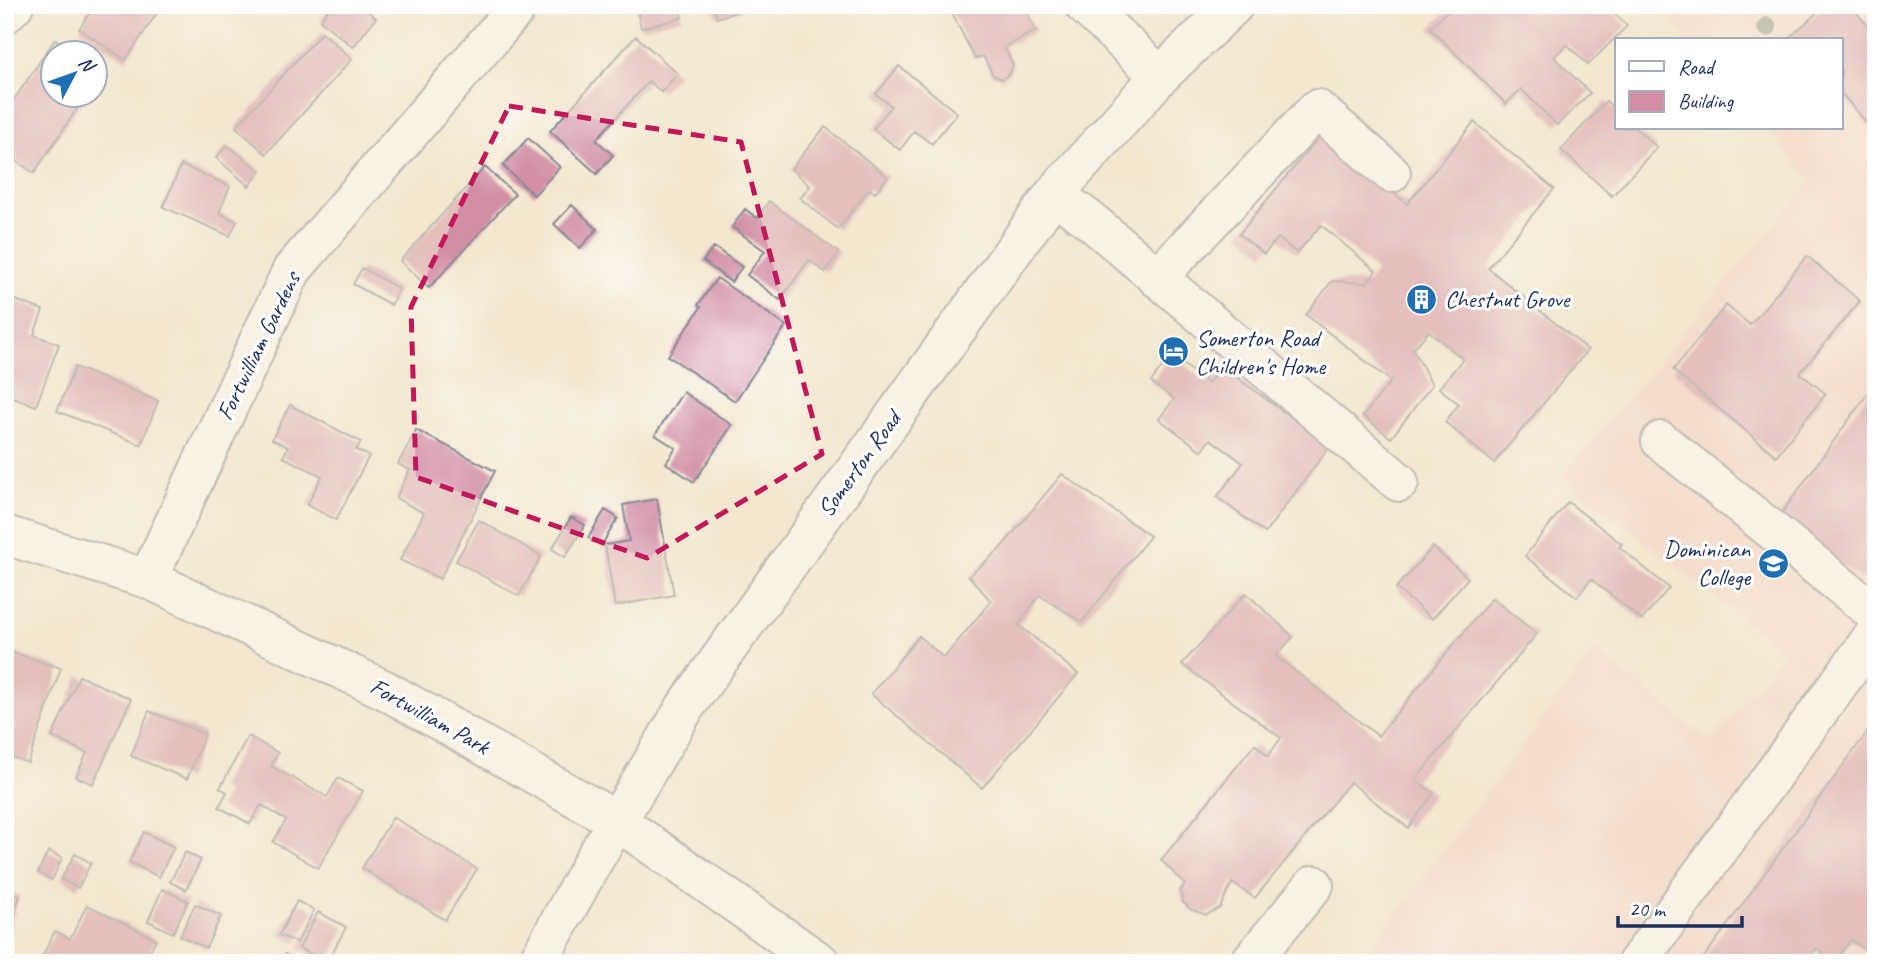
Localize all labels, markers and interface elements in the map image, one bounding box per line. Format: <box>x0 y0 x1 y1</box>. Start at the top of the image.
north arrow <box>38 38 108 108</box>
legend <box>1615 38 1842 130</box>
text: N <box>73 51 101 78</box>
text: Road <box>1678 54 1717 80</box>
text: Building <box>1678 88 1735 114</box>
street label: Fortwilliam Gardens <box>209 265 308 425</box>
building icon: Chestnut Grove <box>1405 282 1439 316</box>
place label: Chestnut Grove <box>1445 284 1572 314</box>
place label: Somerton Road Children's Home <box>1196 323 1327 381</box>
hotel icon: Somerton Road Children's Home <box>1156 335 1190 369</box>
street label: Somerton Road <box>811 403 909 523</box>
place label: Dominican College <box>1664 534 1752 592</box>
school or university icon: Dominican College <box>1756 546 1790 580</box>
street label: Fortwilliam Park <box>365 671 497 762</box>
scale bar <box>1618 884 1743 928</box>
text: 20 m <box>1629 896 1667 922</box>

